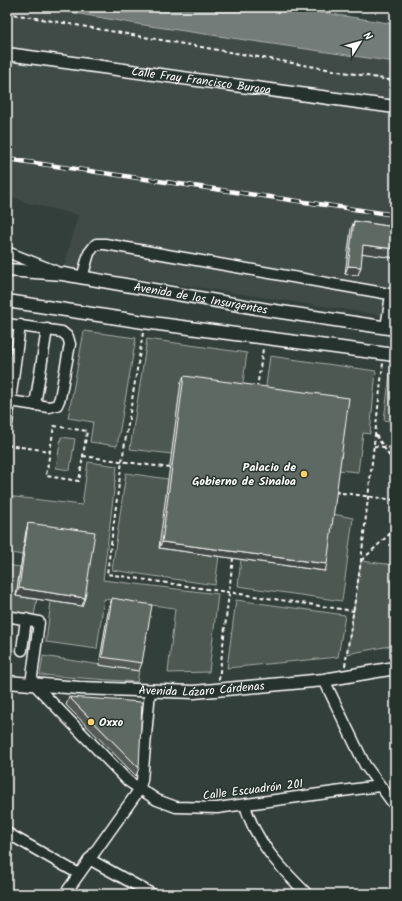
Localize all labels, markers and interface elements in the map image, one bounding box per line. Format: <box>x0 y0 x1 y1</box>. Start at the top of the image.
north arrow <box>340 22 380 62</box>
text: N <box>358 28 376 45</box>
street label: Calle Fray Francisco Burgoa <box>130 62 273 100</box>
street label: Avenida de los Insurgentes <box>132 277 269 319</box>
place label: Palacio de Gobierno de Sinaloa <box>192 458 296 491</box>
marker: Palacio de Gobierno de Sinaloa <box>299 469 309 479</box>
street label: Avenida Lázaro Cárdenas <box>138 676 265 702</box>
place label: Oxxo <box>99 713 124 732</box>
marker: Oxxo <box>86 717 96 727</box>
street label: Calle Escuadrón 201 <box>202 774 305 806</box>

